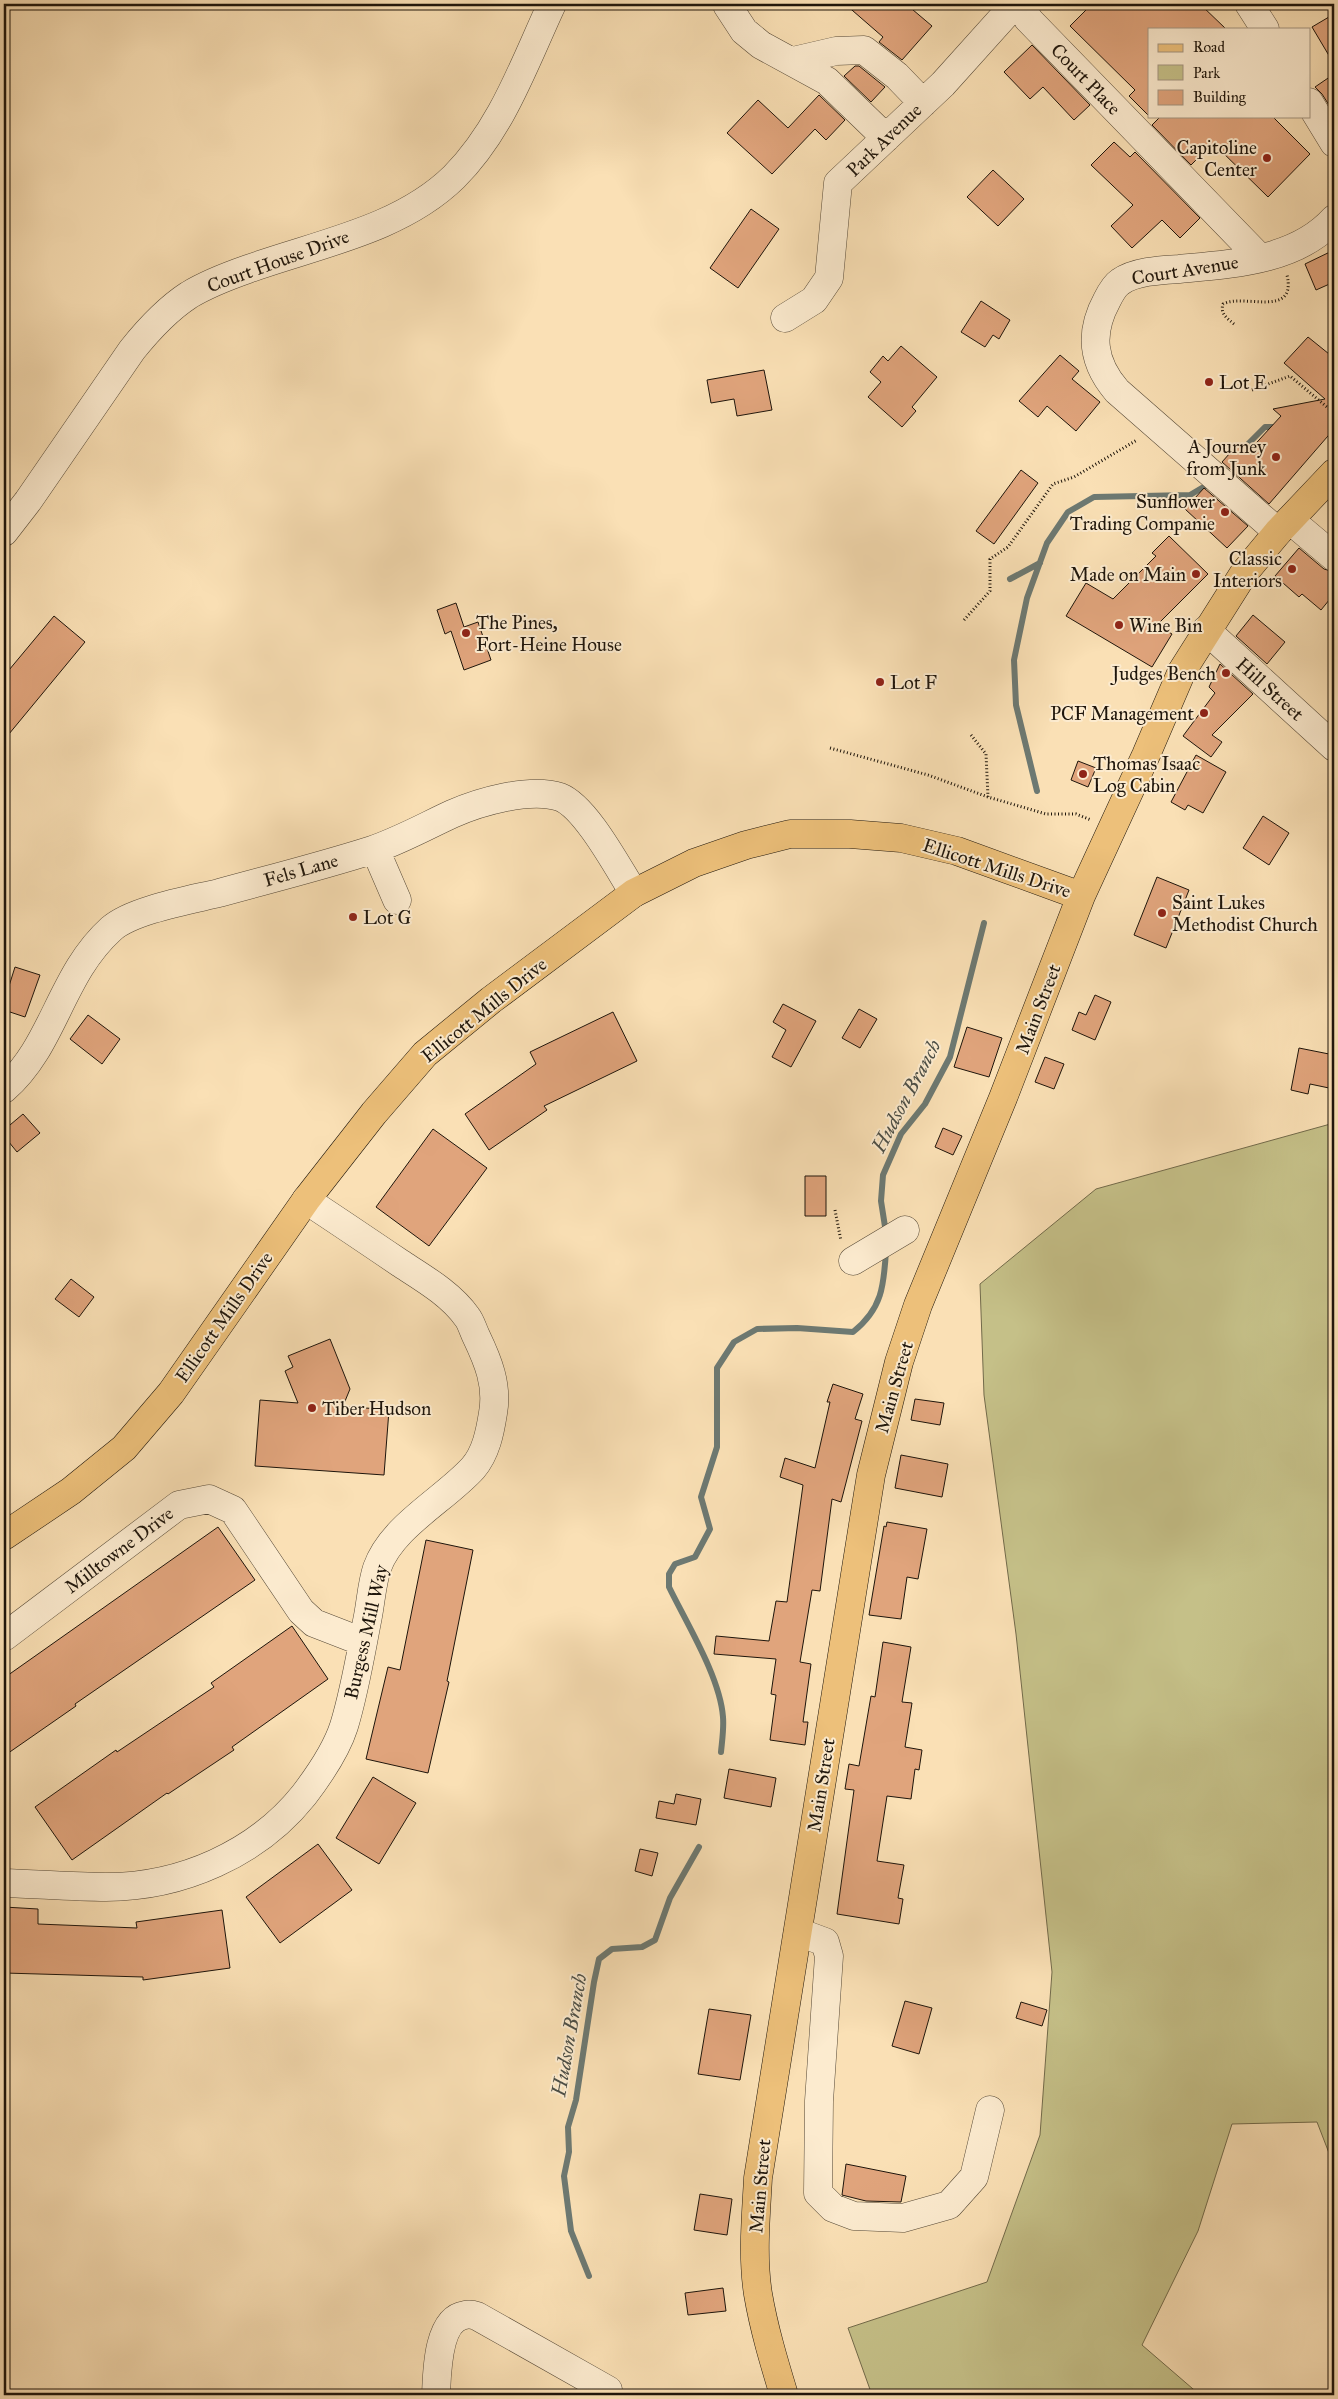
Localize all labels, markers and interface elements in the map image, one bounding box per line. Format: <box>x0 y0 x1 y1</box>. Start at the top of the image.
legend <box>1148 28 1310 118</box>
street label: Court Place <box>1046 38 1126 120</box>
text: Road <box>1193 38 1225 56</box>
text: Park <box>1193 64 1220 82</box>
text: Building <box>1193 88 1247 106</box>
street label: Park Avenue <box>842 99 926 181</box>
place label: Capitoline Center <box>1176 136 1258 181</box>
marker: Capitoline Center <box>1261 152 1273 164</box>
street label: Court House Drive <box>204 225 352 297</box>
street label: Court Avenue <box>1130 250 1240 290</box>
place label: Lot E <box>1219 371 1268 394</box>
marker: Lot E <box>1203 376 1215 388</box>
place label: A Journey from Junk <box>1186 435 1267 481</box>
marker: A Journey from Junk <box>1270 451 1282 463</box>
place label: Sunflower Trading Companie <box>1070 490 1216 536</box>
marker: Sunflower Trading Companie <box>1219 506 1231 518</box>
place label: Classic Interiors <box>1213 547 1282 592</box>
place label: Made on Main <box>1070 563 1186 586</box>
marker: Classic Interiors <box>1286 563 1298 575</box>
marker: Made on Main <box>1190 568 1202 580</box>
place label: The Pines, Fort-Heine House <box>476 611 622 656</box>
place label: Wine Bin <box>1129 614 1203 637</box>
marker: Wine Bin <box>1113 619 1125 631</box>
marker: The Pines, Fort-Heine House <box>460 627 472 639</box>
street label: Hill Street <box>1231 653 1309 726</box>
place label: Judges Bench <box>1110 662 1216 686</box>
marker: Judges Bench <box>1220 667 1232 679</box>
place label: Lot F <box>890 671 938 694</box>
marker: Lot F <box>874 676 886 688</box>
place label: PCF Management <box>1050 702 1194 726</box>
marker: PCF Management <box>1198 707 1210 719</box>
place label: Thomas Isaac Log Cabin <box>1093 752 1200 798</box>
marker: Thomas Isaac Log Cabin <box>1077 768 1089 780</box>
street label: Ellicott Mills Drive <box>920 833 1074 903</box>
street label: Fels Lane <box>261 848 341 892</box>
place label: Saint Lukes Methodist Church <box>1172 891 1318 936</box>
place label: Lot G <box>363 906 412 929</box>
marker: Saint Lukes Methodist Church <box>1156 907 1168 919</box>
marker: Lot G <box>347 911 359 923</box>
street label: Ellicott Mills Drive <box>417 952 551 1068</box>
street label: Main Street <box>1010 961 1066 1057</box>
water label: Hudson Branch <box>866 1035 946 1157</box>
street label: Ellicott Mills Drive <box>170 1247 278 1387</box>
street label: Main Street <box>870 1338 918 1436</box>
place label: Tiber Hudson <box>322 1397 431 1420</box>
marker: Tiber Hudson <box>306 1402 318 1414</box>
street label: Milltowne Drive <box>60 1502 178 1598</box>
street label: Burgess Mill Way <box>339 1561 394 1702</box>
street label: Main Street <box>802 1736 840 1833</box>
water label: Hudson Branch <box>546 1971 592 2099</box>
street label: Main Street <box>744 2138 776 2234</box>

